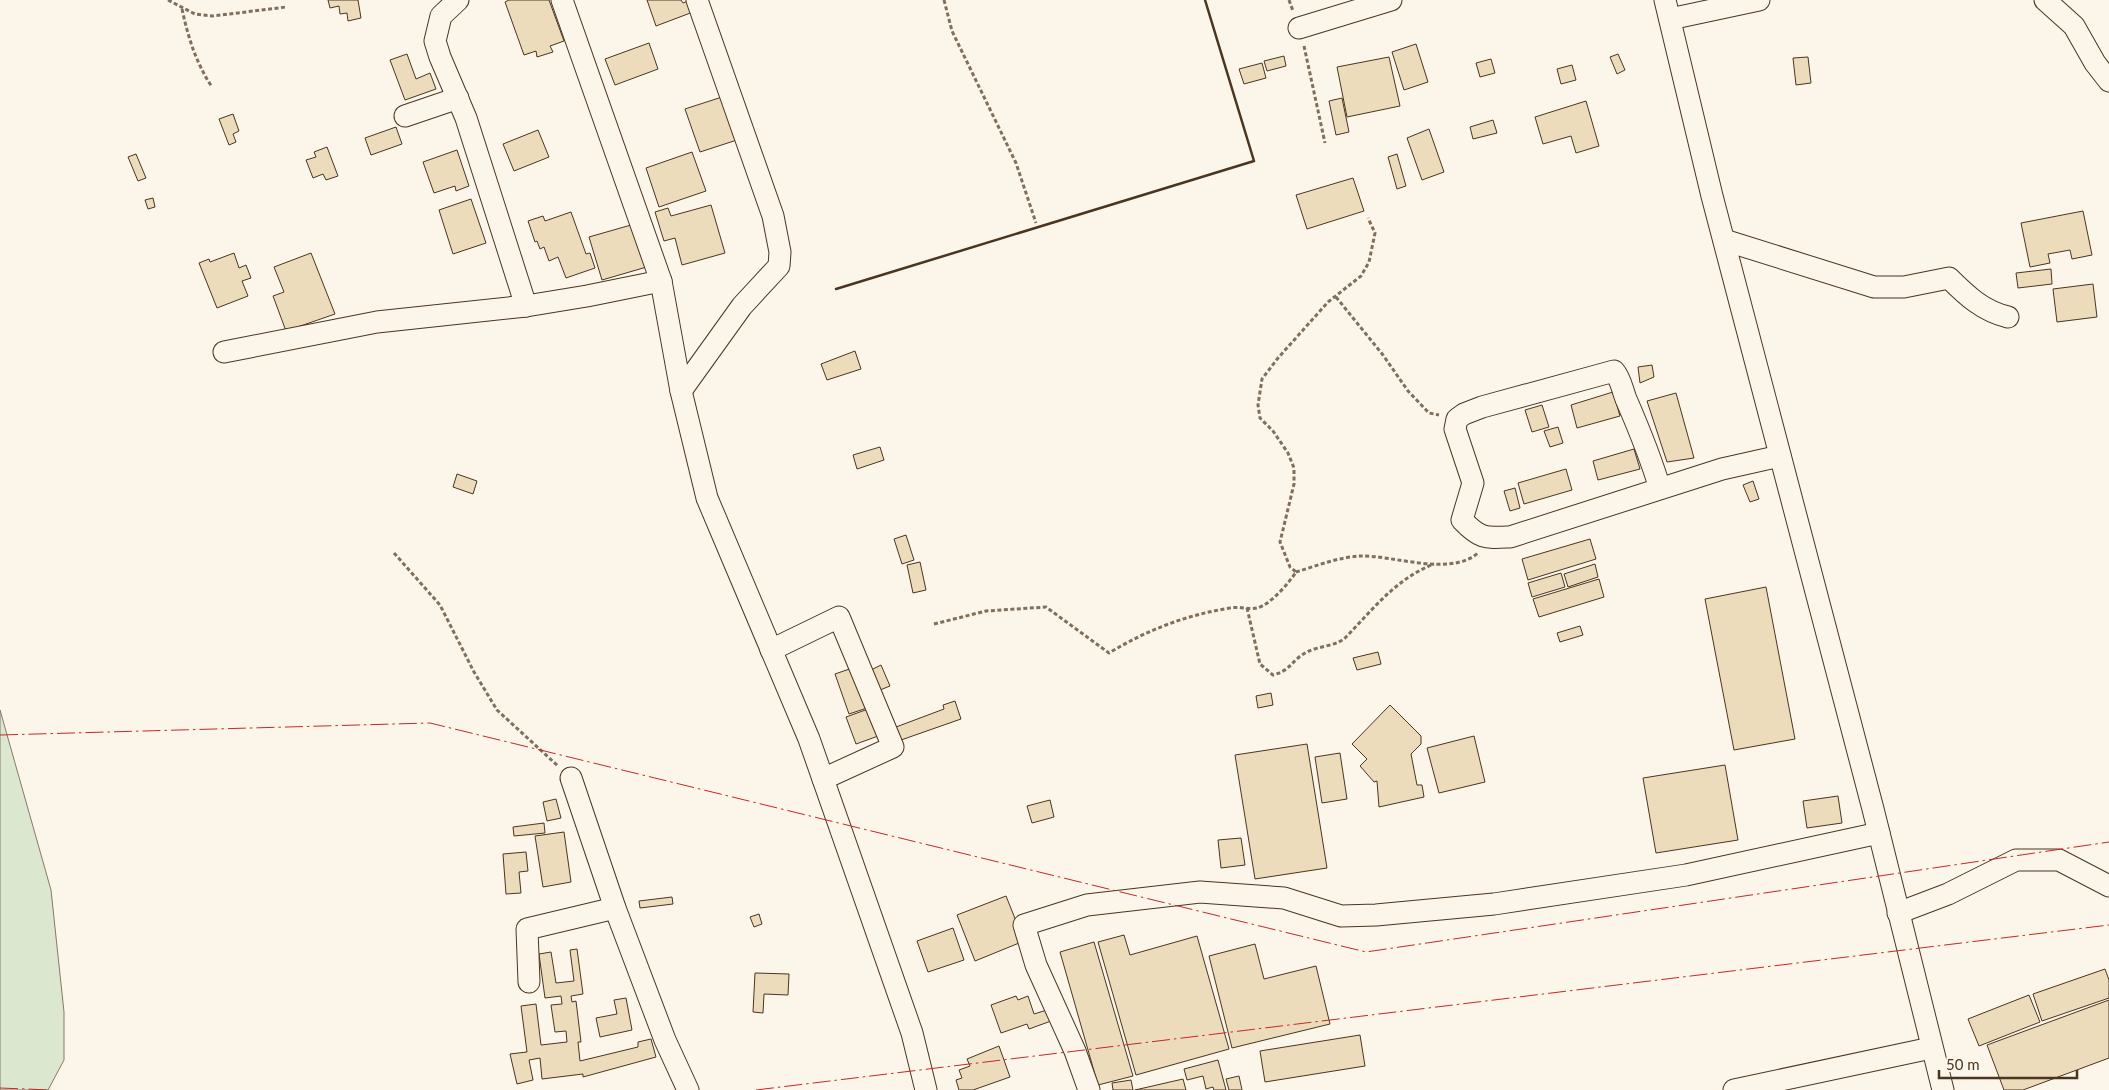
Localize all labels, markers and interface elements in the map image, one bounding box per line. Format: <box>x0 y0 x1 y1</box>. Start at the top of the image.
scale bar <box>1939 1048 2076 1080</box>
text: 50 m <box>1946 1055 1980 1073</box>

